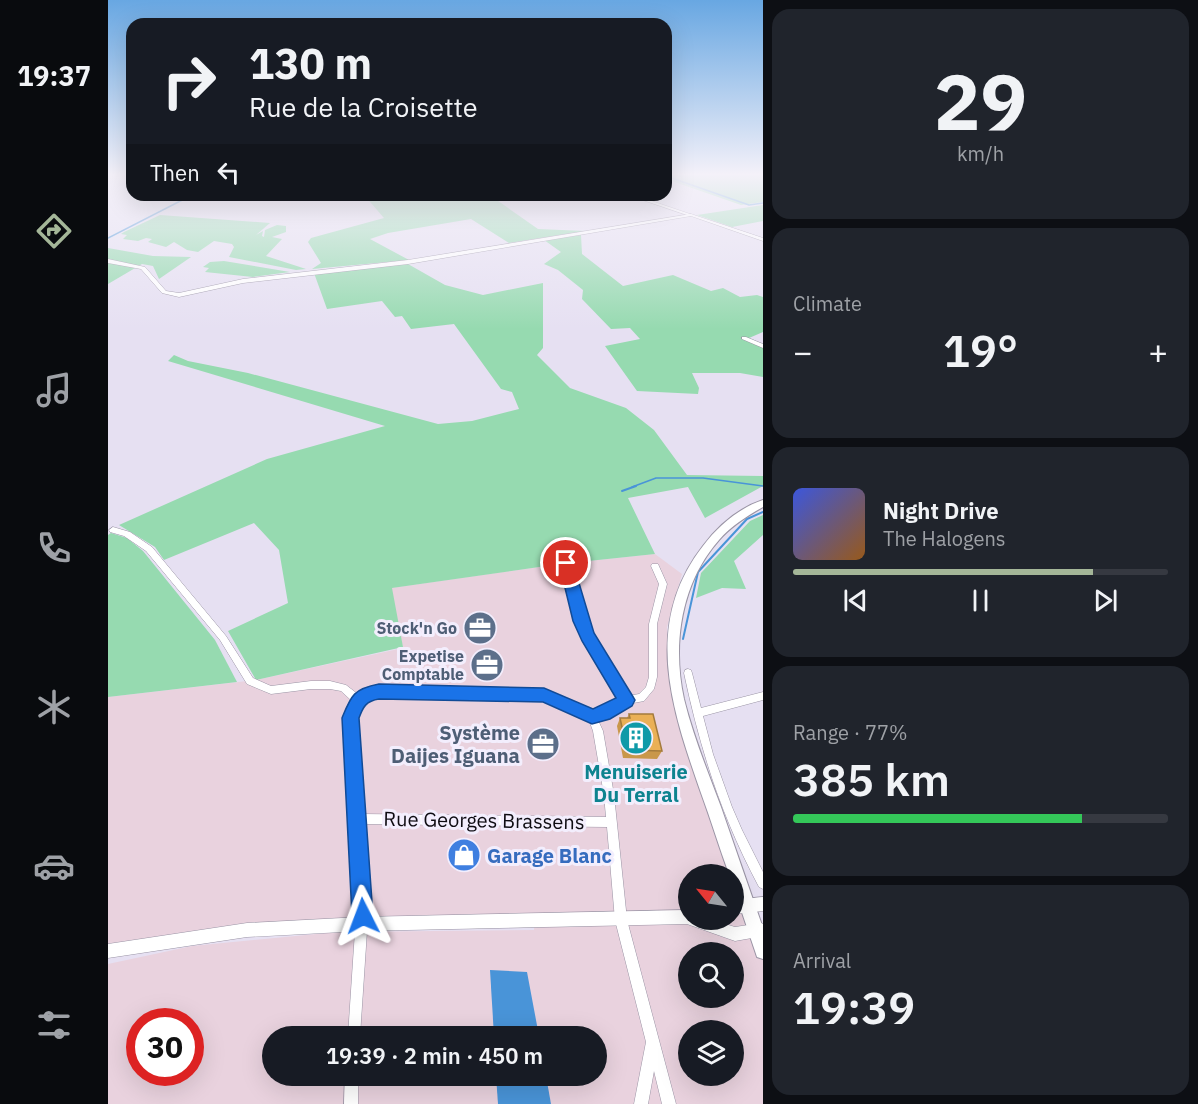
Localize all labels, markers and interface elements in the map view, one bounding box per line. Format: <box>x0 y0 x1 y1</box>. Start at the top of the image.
text: 130 m <box>249 36 372 91</box>
icon: right <box>150 42 228 120</box>
text: 29 <box>934 50 1027 151</box>
text: 19:37 <box>17 58 91 93</box>
text: Rue de la Croisette <box>249 89 478 124</box>
text: km/h <box>957 140 1004 167</box>
icon: left <box>212 156 245 189</box>
text: Then <box>150 158 200 187</box>
icon: directions <box>33 210 75 252</box>
text: Climate <box>793 290 862 317</box>
text: 19° <box>943 321 1018 379</box>
text: − <box>793 330 813 373</box>
text: + <box>1148 330 1168 373</box>
icon: music <box>33 369 75 411</box>
text: Night Drive <box>883 496 999 525</box>
text: The Halogens <box>883 525 1005 552</box>
icon: phone <box>33 527 75 569</box>
pin <box>540 537 591 588</box>
icon: arrive <box>549 546 582 579</box>
icon: previous <box>839 584 872 617</box>
icon: pause <box>964 584 997 617</box>
icon: next <box>1089 584 1122 617</box>
office icon: Stock'n Go <box>462 610 498 646</box>
place label: Stock'n Go <box>376 618 457 638</box>
place label: Expetise Comptable <box>382 646 464 684</box>
office icon: Expetise Comptable <box>469 647 505 683</box>
icon: climate <box>33 686 75 728</box>
place label: Système Daijes Iguana <box>391 719 520 769</box>
text: Range · 77% <box>793 719 908 746</box>
building icon: Menuiserie Du Terral <box>618 720 654 756</box>
office icon: Système Daijes Iguana <box>525 726 561 762</box>
text: 385 km <box>793 750 950 808</box>
place label: Menuiserie Du Terral <box>584 758 688 808</box>
street label: Rue Georges Brassens <box>383 805 585 835</box>
shop icon: Garage Blanc <box>446 837 482 873</box>
place label: Garage Blanc <box>487 842 612 869</box>
icon: car <box>33 845 75 887</box>
north arrow <box>678 864 744 930</box>
map controls <box>678 864 744 1086</box>
position arrow <box>331 884 395 948</box>
button: search <box>678 942 744 1008</box>
text: Arrival <box>793 947 851 974</box>
text: 19:39 <box>793 978 915 1036</box>
icon: filters <box>33 1004 75 1046</box>
speed limit sign: 30 <box>126 1008 204 1086</box>
button: layers <box>678 1020 744 1086</box>
text: 19:39 · 2 min · 450 m <box>326 1041 543 1070</box>

